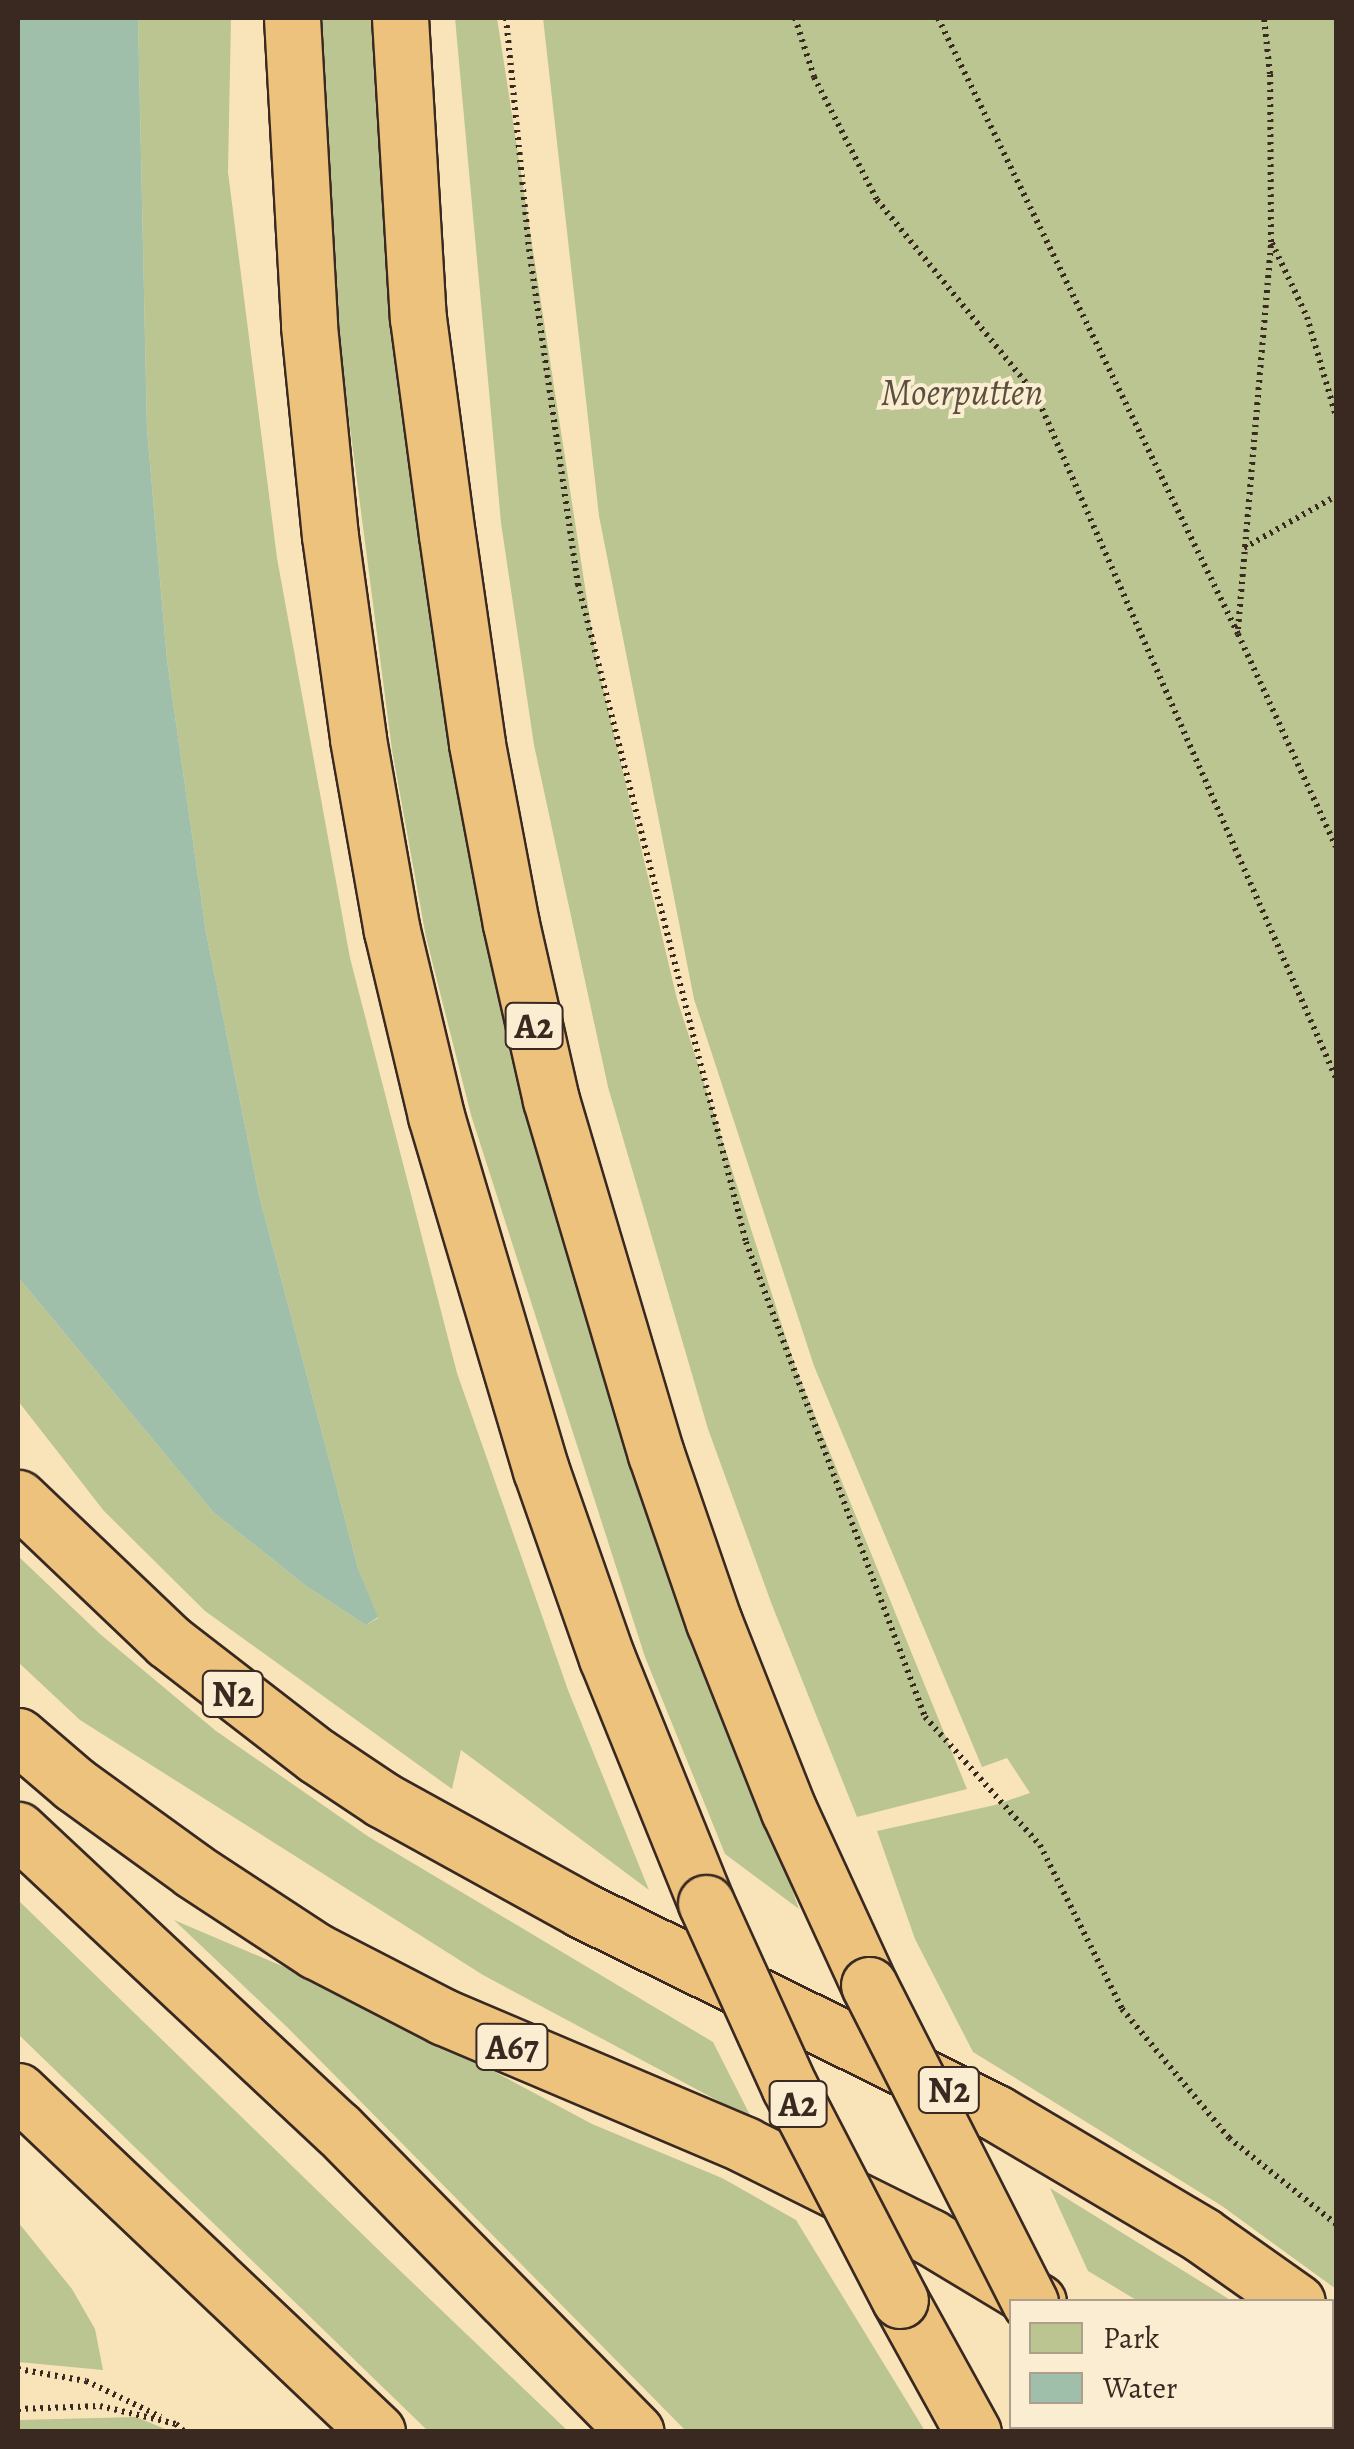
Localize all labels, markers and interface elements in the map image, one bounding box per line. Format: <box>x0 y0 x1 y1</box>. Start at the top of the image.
park label: Moerputten <box>881 370 1043 416</box>
road number: A2 <box>504 996 564 1056</box>
road number: N2 <box>200 1664 266 1724</box>
road number: A67 <box>474 2017 550 2077</box>
road number: N2 <box>916 2060 982 2120</box>
road number: A2 <box>768 2074 828 2134</box>
legend <box>1009 2299 1334 2429</box>
text: Park <box>1103 2318 1159 2358</box>
text: Water <box>1103 2368 1177 2408</box>

